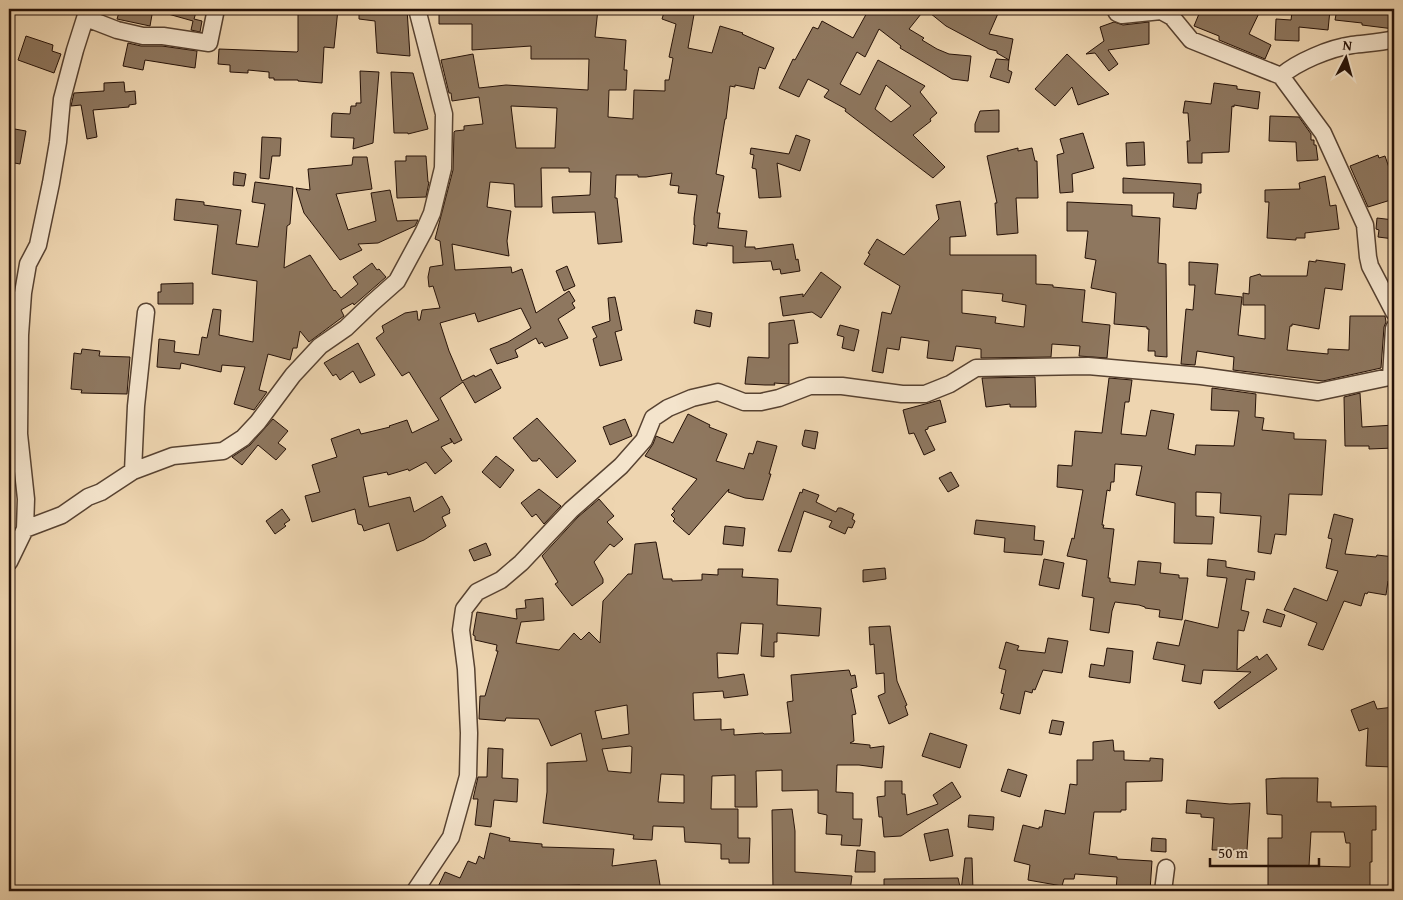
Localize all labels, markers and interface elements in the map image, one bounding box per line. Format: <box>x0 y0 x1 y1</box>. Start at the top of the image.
north arrow <box>1320 32 1370 82</box>
text: N <box>1342 35 1354 56</box>
scale bar <box>1210 835 1319 867</box>
text: 50 m <box>1218 842 1249 863</box>

